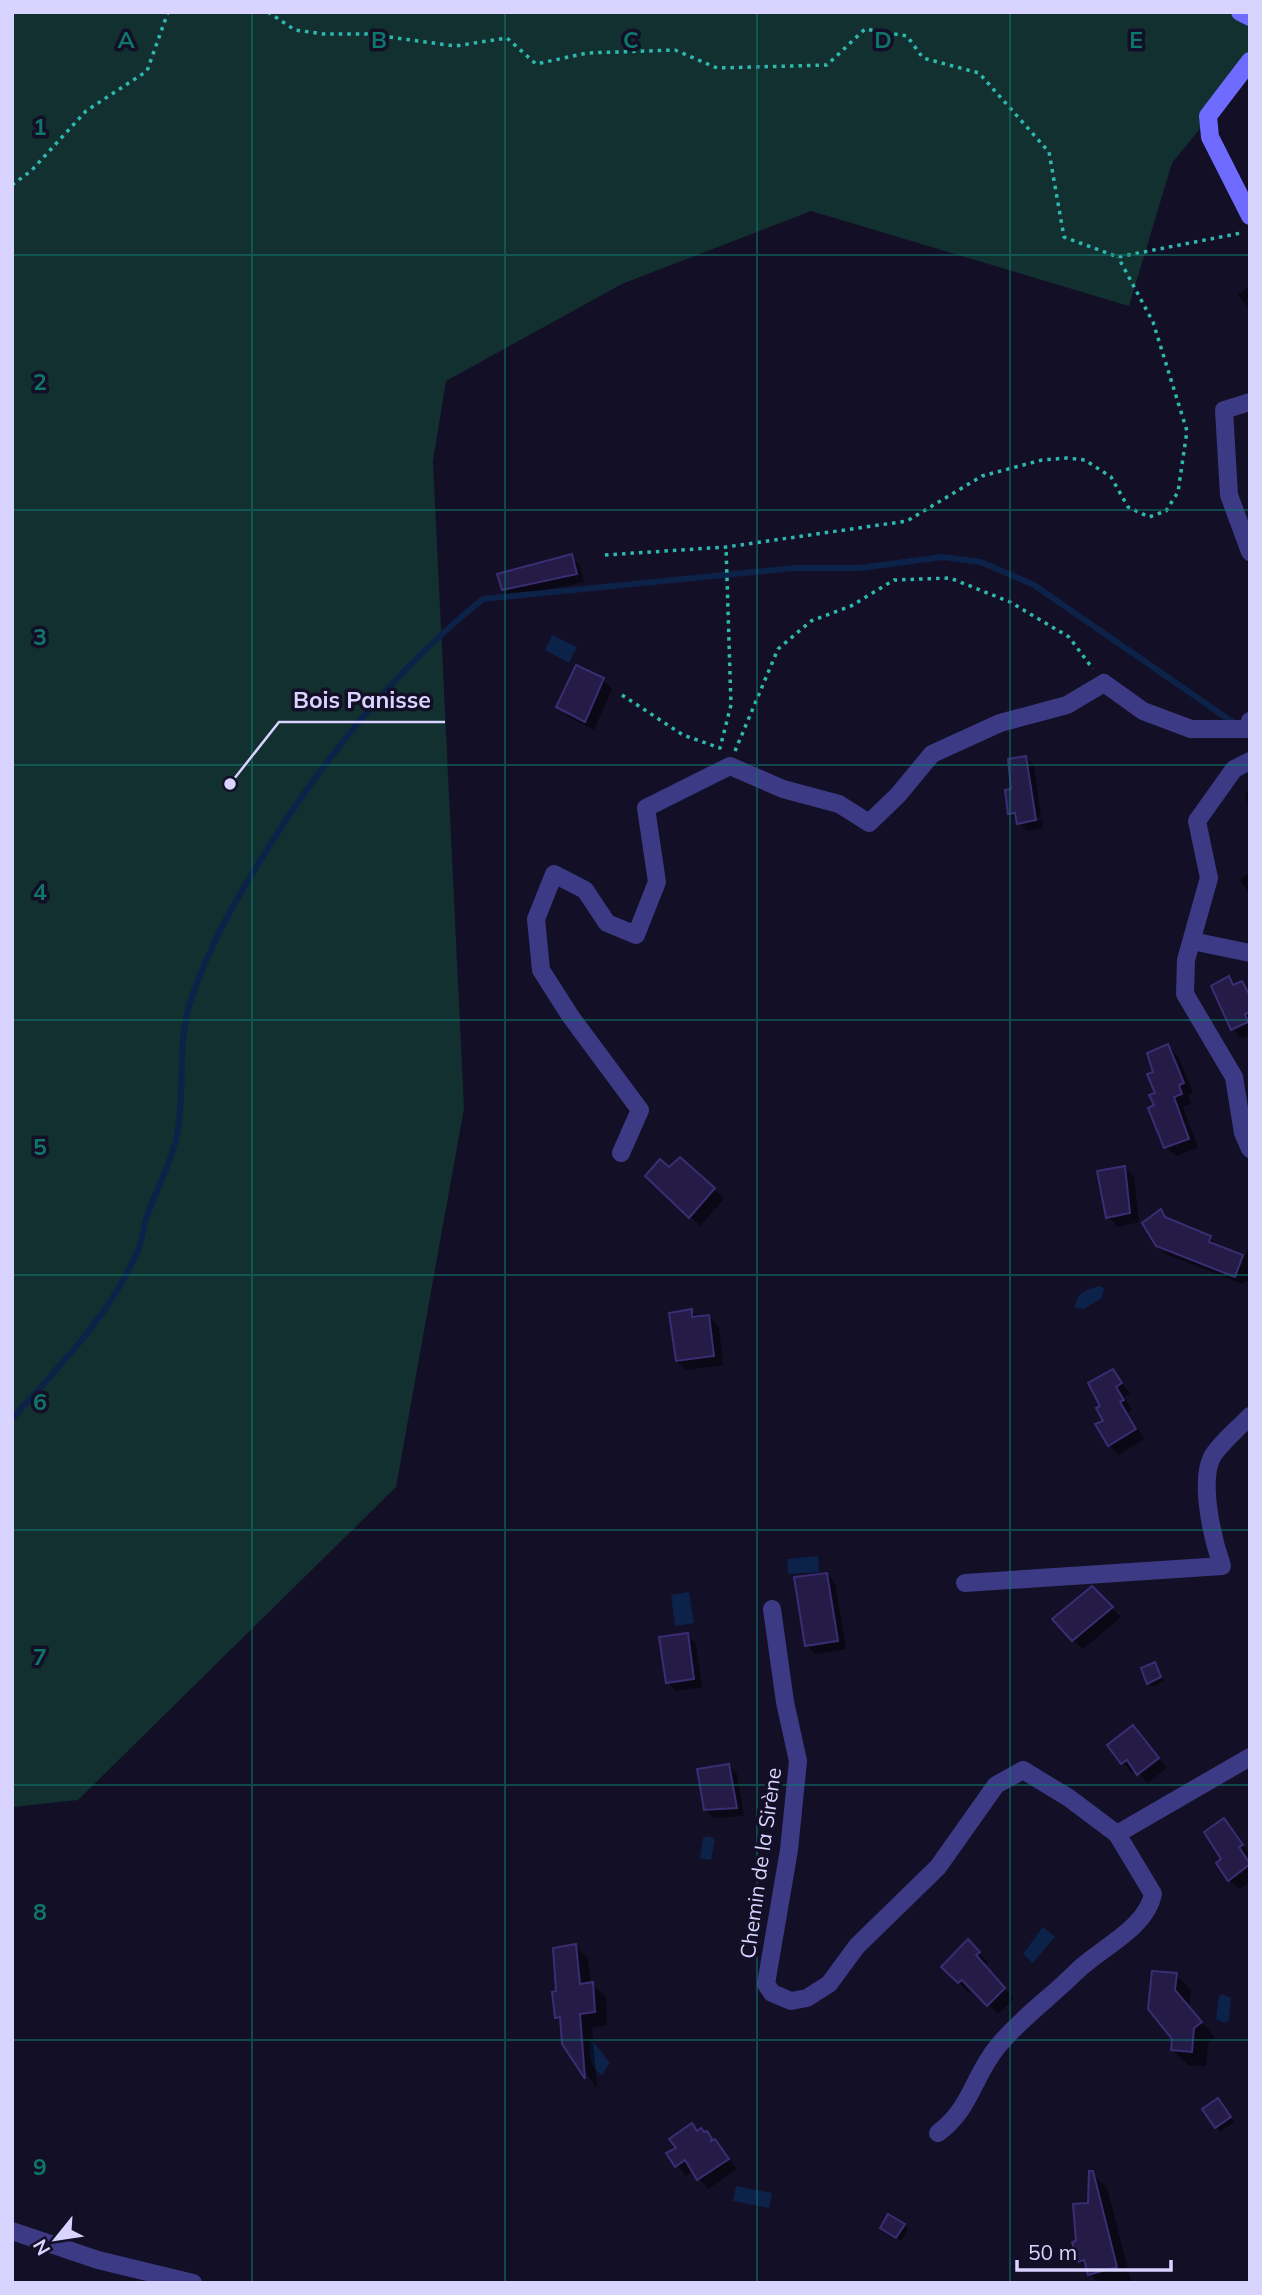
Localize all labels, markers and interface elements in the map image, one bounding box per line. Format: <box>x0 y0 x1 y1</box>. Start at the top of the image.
text: A <box>117 25 135 54</box>
text: B <box>371 25 387 54</box>
text: C <box>623 25 639 54</box>
text: D <box>874 25 892 54</box>
text: E <box>1129 25 1143 54</box>
text: 1 <box>33 112 47 141</box>
text: 2 <box>33 367 47 396</box>
text: 3 <box>33 622 47 651</box>
callout: Bois Panisse <box>279 678 445 722</box>
text: Bois Panisse <box>293 685 431 714</box>
text: 4 <box>33 877 47 906</box>
text: 5 <box>33 1132 47 1161</box>
text: 6 <box>33 1387 47 1416</box>
text: 7 <box>33 1642 47 1671</box>
street label: Chemin de la Sirène <box>734 1766 786 1960</box>
text: 8 <box>33 1897 47 1926</box>
text: 9 <box>33 2152 47 2181</box>
north arrow <box>21 2204 91 2274</box>
scale bar <box>1017 2228 1171 2272</box>
text: N <box>27 2235 55 2260</box>
text: 50 m <box>1028 2239 1077 2265</box>

